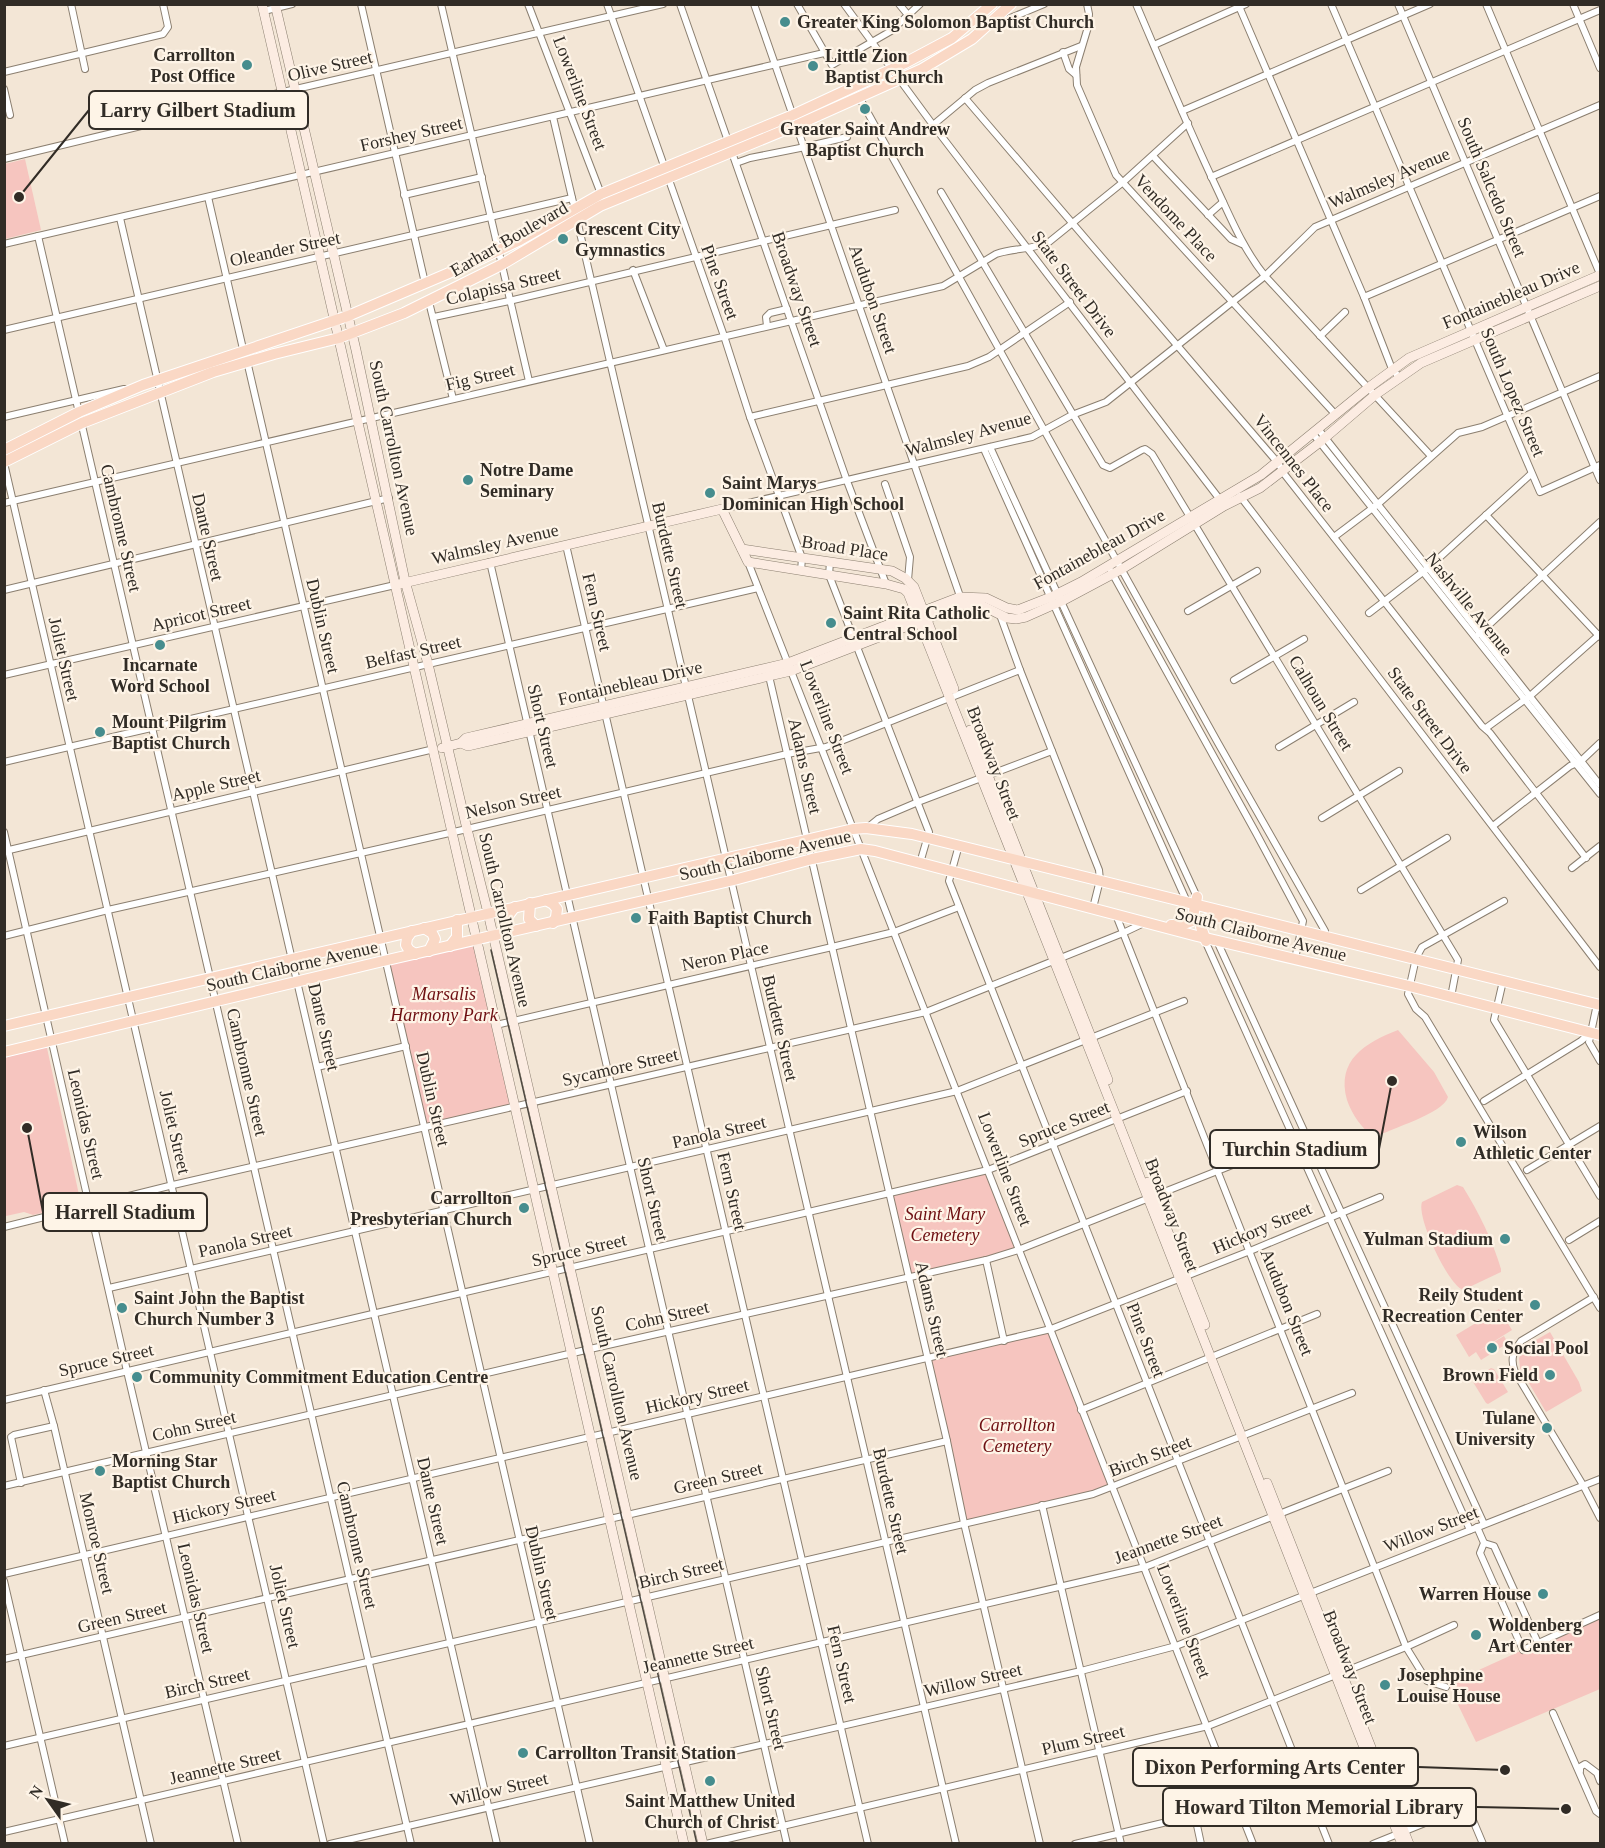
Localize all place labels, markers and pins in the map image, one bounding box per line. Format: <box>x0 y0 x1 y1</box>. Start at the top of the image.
place label: Greater King Solomon Baptist Church <box>797 12 1094 32</box>
marker: Greater King Solomon Baptist Church <box>778 15 792 29</box>
place label: Carrollton Post Office <box>151 45 235 86</box>
place label: Little Zion Baptist Church <box>825 46 943 87</box>
marker: Carrollton Post Office <box>240 58 254 72</box>
marker: Little Zion Baptist Church <box>806 59 820 73</box>
callout: Larry Gilbert Stadium <box>89 91 308 129</box>
marker: Greater Saint Andrew Baptist Church <box>858 102 872 116</box>
place label: Greater Saint Andrew Baptist Church <box>780 119 950 160</box>
place label: Crescent City Gymnastics <box>575 219 680 260</box>
marker: Crescent City Gymnastics <box>556 232 570 246</box>
place label: Notre Dame Seminary <box>480 460 573 501</box>
marker: Notre Dame Seminary <box>461 473 475 487</box>
place label: Saint Marys Dominican High School <box>722 473 904 514</box>
marker: Saint Marys Dominican High School <box>703 486 717 500</box>
place label: Saint Rita Catholic Central School <box>843 603 990 644</box>
marker: Saint Rita Catholic Central School <box>824 616 838 630</box>
marker: Incarnate Word School <box>153 638 167 652</box>
place label: Incarnate Word School <box>110 655 210 696</box>
place label: Mount Pilgrim Baptist Church <box>112 712 230 753</box>
marker: Mount Pilgrim Baptist Church <box>93 725 107 739</box>
place label: Faith Baptist Church <box>648 908 812 928</box>
marker: Faith Baptist Church <box>629 911 643 925</box>
place label: Wilson Athletic Center <box>1473 1122 1591 1163</box>
callout: Turchin Stadium <box>1210 1130 1379 1168</box>
marker: Wilson Athletic Center <box>1454 1135 1468 1149</box>
place label: Carrollton Presbyterian Church <box>350 1188 512 1229</box>
callout: Harrell Stadium <box>43 1193 207 1231</box>
marker: Carrollton Presbyterian Church <box>517 1201 531 1215</box>
place label: Yulman Stadium <box>1363 1229 1493 1249</box>
marker: Yulman Stadium <box>1498 1232 1512 1246</box>
place label: Reily Student Recreation Center <box>1382 1285 1523 1326</box>
place label: Saint John the Baptist Church Number 3 <box>134 1288 305 1329</box>
marker: Reily Student Recreation Center <box>1528 1298 1542 1312</box>
marker: Saint John the Baptist Church Number 3 <box>115 1301 129 1315</box>
place label: Social Pool <box>1504 1338 1589 1358</box>
marker: Social Pool <box>1485 1341 1499 1355</box>
place label: Brown Field <box>1443 1365 1538 1385</box>
place label: Community Commitment Education Centre <box>149 1367 488 1387</box>
marker: Brown Field <box>1543 1368 1557 1382</box>
marker: Community Commitment Education Centre <box>130 1370 144 1384</box>
place label: Tulane University <box>1455 1408 1535 1449</box>
marker: Tulane University <box>1540 1421 1554 1435</box>
place label: Morning Star Baptist Church <box>112 1451 230 1492</box>
marker: Morning Star Baptist Church <box>93 1464 107 1478</box>
place label: Warren House <box>1419 1584 1531 1604</box>
marker: Warren House <box>1536 1587 1550 1601</box>
place label: Woldenberg Art Center <box>1488 1615 1582 1656</box>
marker: Woldenberg Art Center <box>1469 1628 1483 1642</box>
place label: Josephpine Louise House <box>1397 1665 1501 1706</box>
marker: Josephpine Louise House <box>1378 1678 1392 1692</box>
place label: Carrollton Transit Station <box>535 1743 736 1763</box>
marker: Carrollton Transit Station <box>516 1746 530 1760</box>
callout: Dixon Performing Arts Center <box>1133 1748 1418 1786</box>
marker: Saint Matthew United Church of Christ <box>703 1774 717 1788</box>
callout: Howard Tilton Memorial Library <box>1163 1788 1476 1826</box>
place label: Saint Matthew United Church of Christ <box>625 1791 795 1832</box>

